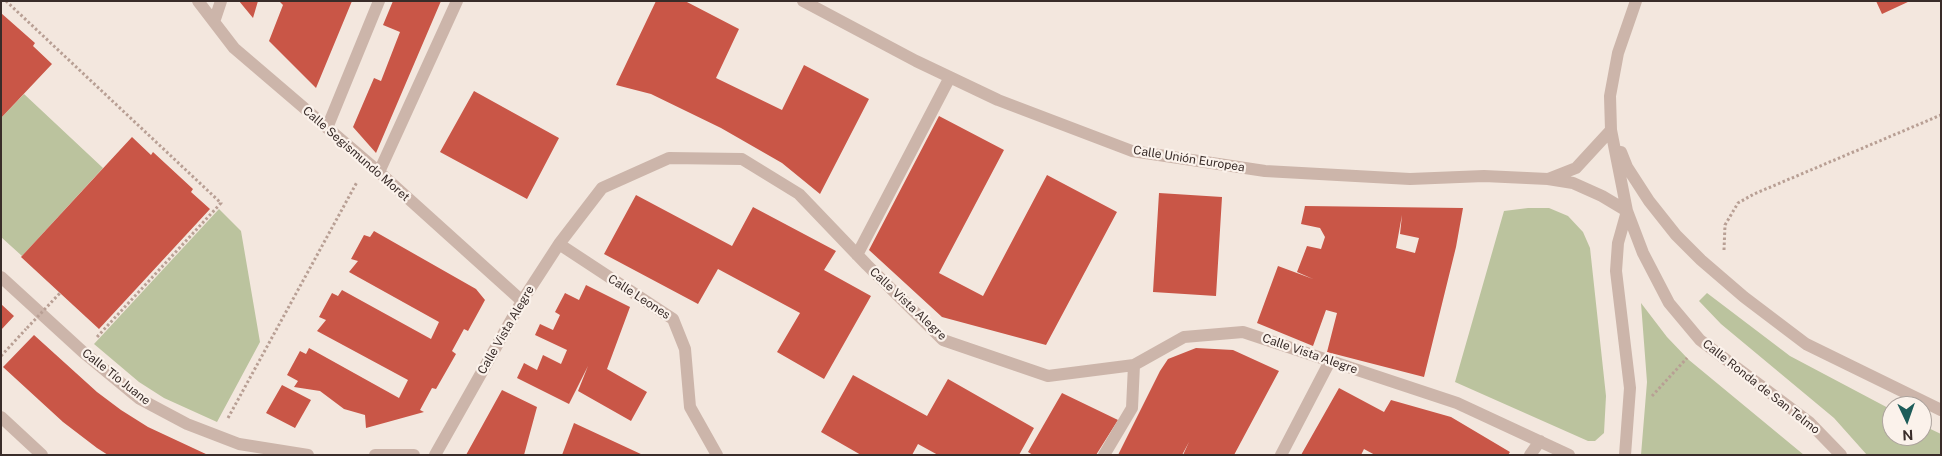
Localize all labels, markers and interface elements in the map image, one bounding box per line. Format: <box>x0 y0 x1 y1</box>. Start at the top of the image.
street label: Calle Segismundo Moret <box>300 104 412 204</box>
street label: Calle Unión Europea <box>1132 143 1246 175</box>
street label: Calle Vista Alegre <box>867 265 949 343</box>
street label: Calle Leones <box>605 272 673 322</box>
street label: Calle Vista Alegre <box>475 283 537 377</box>
street label: Calle Vista Alegre <box>1260 331 1360 377</box>
street label: Calle Ronda de San Telmo <box>1700 337 1822 437</box>
street label: Calle Tío Juane <box>79 346 153 408</box>
north arrow <box>1882 396 1932 446</box>
text: N <box>1902 427 1914 443</box>

